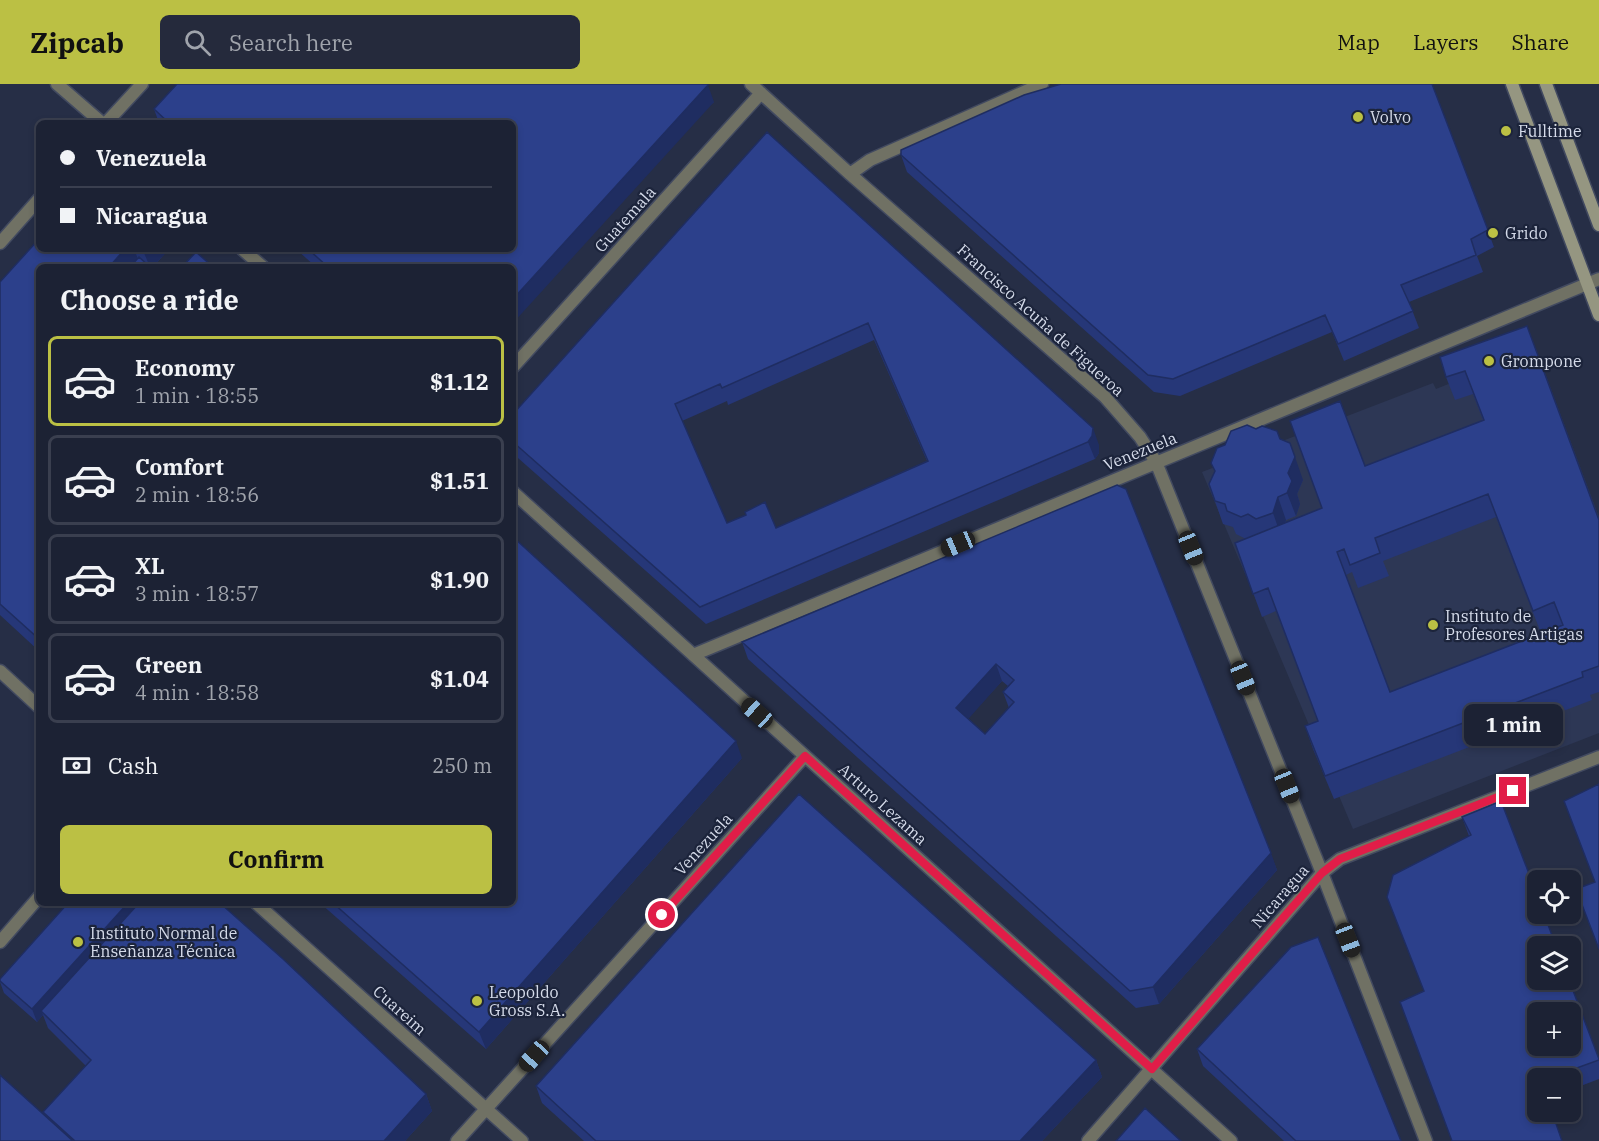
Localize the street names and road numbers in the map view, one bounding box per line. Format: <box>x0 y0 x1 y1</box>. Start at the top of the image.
street label: Guatemala <box>590 182 660 256</box>
street label: Francisco Acuña de Figueroa <box>953 240 1129 401</box>
street label: Venezuela <box>1100 427 1180 475</box>
street label: Arturo Lezama <box>835 759 932 849</box>
street label: Venezuela <box>670 808 736 879</box>
street label: Nicaragua <box>1247 860 1313 932</box>
street label: Cuareim <box>369 981 431 1039</box>

